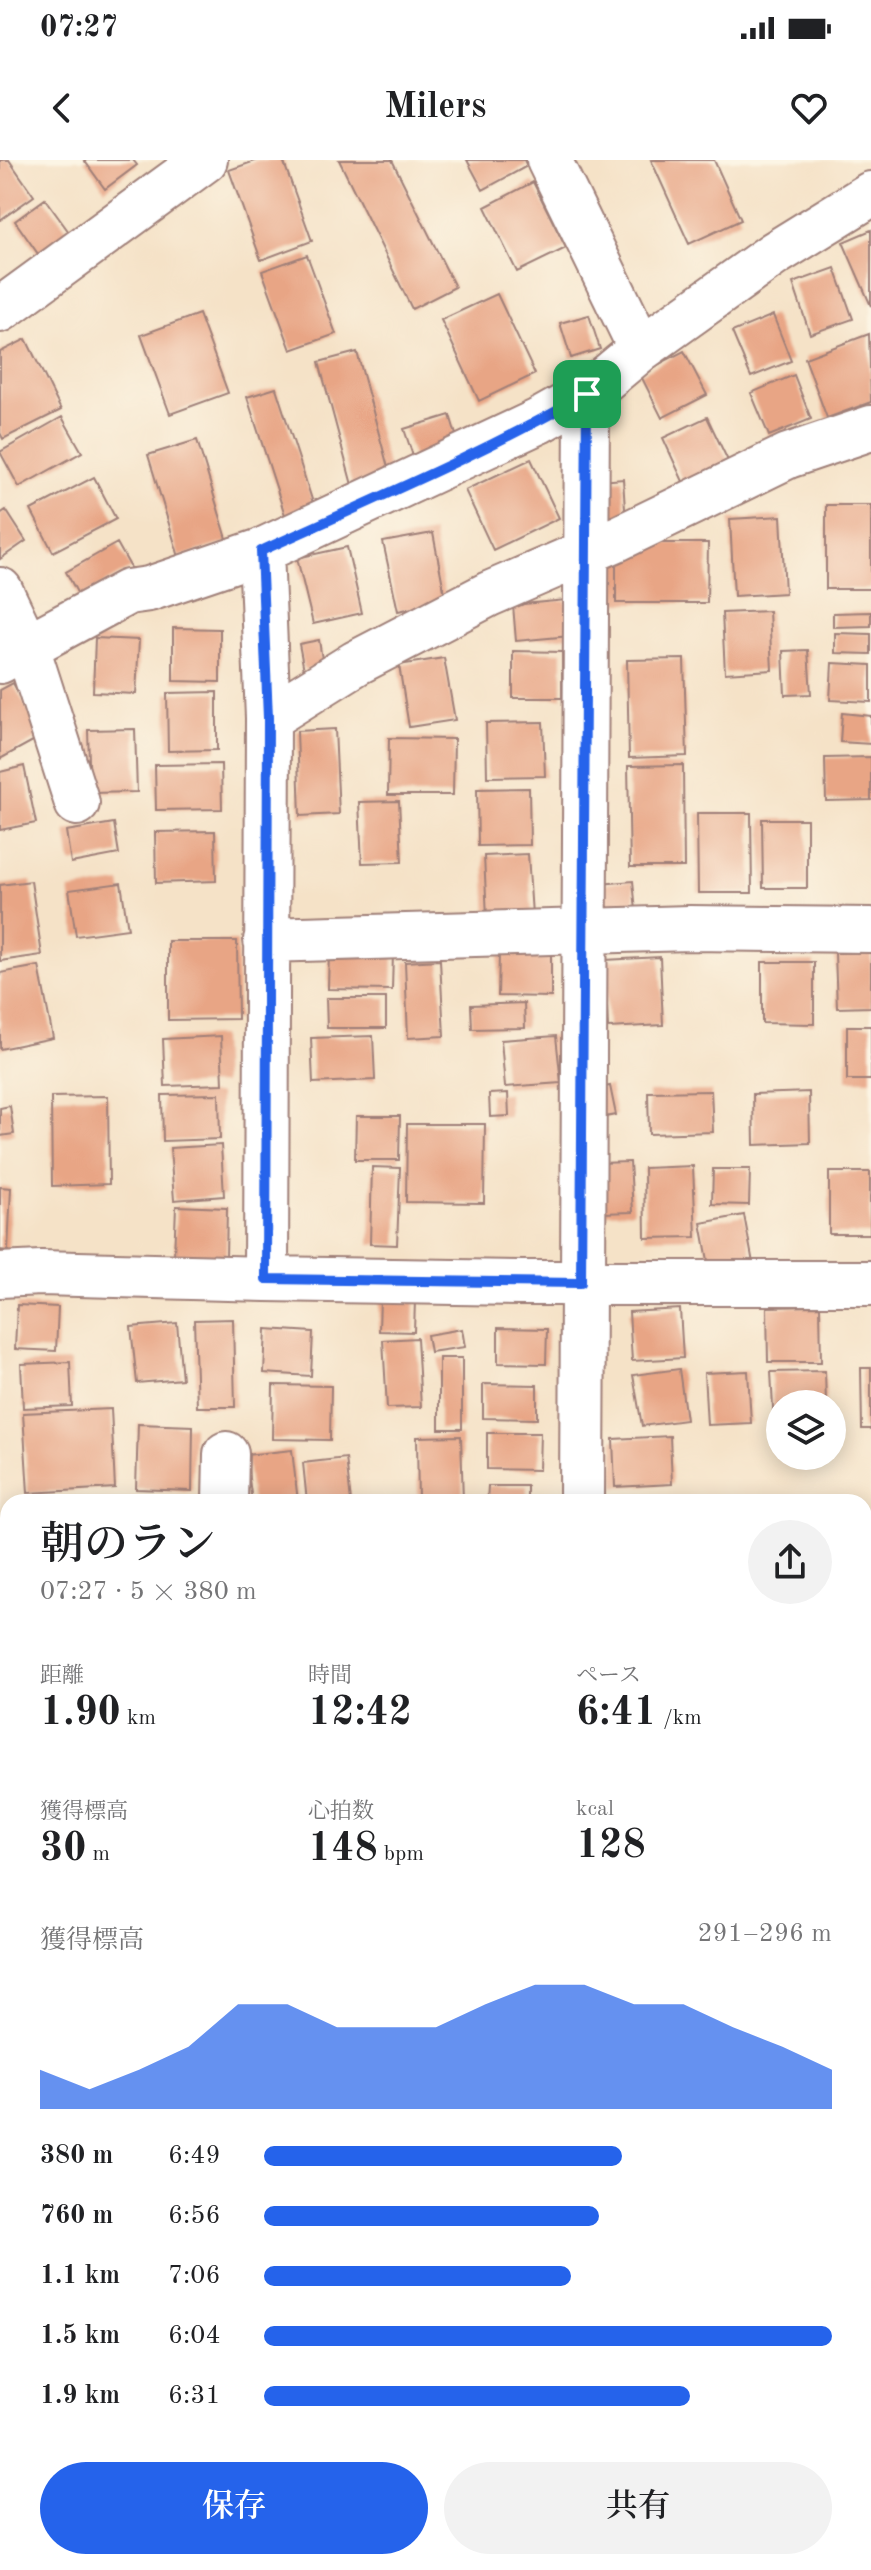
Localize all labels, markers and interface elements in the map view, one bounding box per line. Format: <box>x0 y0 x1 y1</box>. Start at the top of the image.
text: 07:27 <box>40 13 118 43</box>
icon: back <box>40 86 84 130</box>
icon: heart <box>787 86 831 130</box>
text: Milers <box>385 90 486 126</box>
pin <box>553 360 621 428</box>
icon: arrive <box>565 372 609 416</box>
map controls <box>766 1390 846 1470</box>
button: layers <box>766 1390 846 1470</box>
button: share <box>748 1520 832 1604</box>
text: 朝のラン <box>40 1524 216 1568</box>
text: 07:27 · 5 × 380 m <box>40 1579 257 1605</box>
text: 距離 <box>40 1665 84 1687</box>
text: 時間 <box>308 1665 352 1687</box>
text: ペース <box>576 1665 641 1687</box>
text: 1.90 <box>40 1694 121 1734</box>
text: 12:42 <box>308 1694 412 1734</box>
text: 6:41 <box>576 1694 657 1734</box>
text: km <box>121 1707 156 1729</box>
text: /km <box>657 1707 702 1729</box>
text: kcal <box>576 1798 614 1820</box>
text: 獲得標高 <box>40 1801 128 1823</box>
text: 心拍数 <box>308 1801 374 1823</box>
text: 128 <box>576 1827 646 1867</box>
text: 30 <box>40 1830 86 1870</box>
text: 148 <box>308 1830 378 1870</box>
text: m <box>86 1843 110 1865</box>
text: bpm <box>378 1843 424 1865</box>
text: 291–296 m <box>697 1921 832 1947</box>
text: 獲得標高 <box>40 1928 144 1954</box>
text: 380 m <box>40 2143 113 2169</box>
text: 6:49 <box>168 2143 221 2169</box>
text: 760 m <box>40 2203 113 2229</box>
text: 6:56 <box>168 2203 221 2229</box>
text: 1.1 km <box>40 2263 120 2289</box>
text: 7:06 <box>168 2263 221 2289</box>
text: 1.5 km <box>40 2323 120 2349</box>
text: 6:04 <box>168 2323 221 2349</box>
text: 1.9 km <box>40 2383 120 2409</box>
text: 6:31 <box>168 2383 221 2409</box>
button: 保存 <box>40 2462 428 2554</box>
button: 共有 <box>444 2462 832 2554</box>

